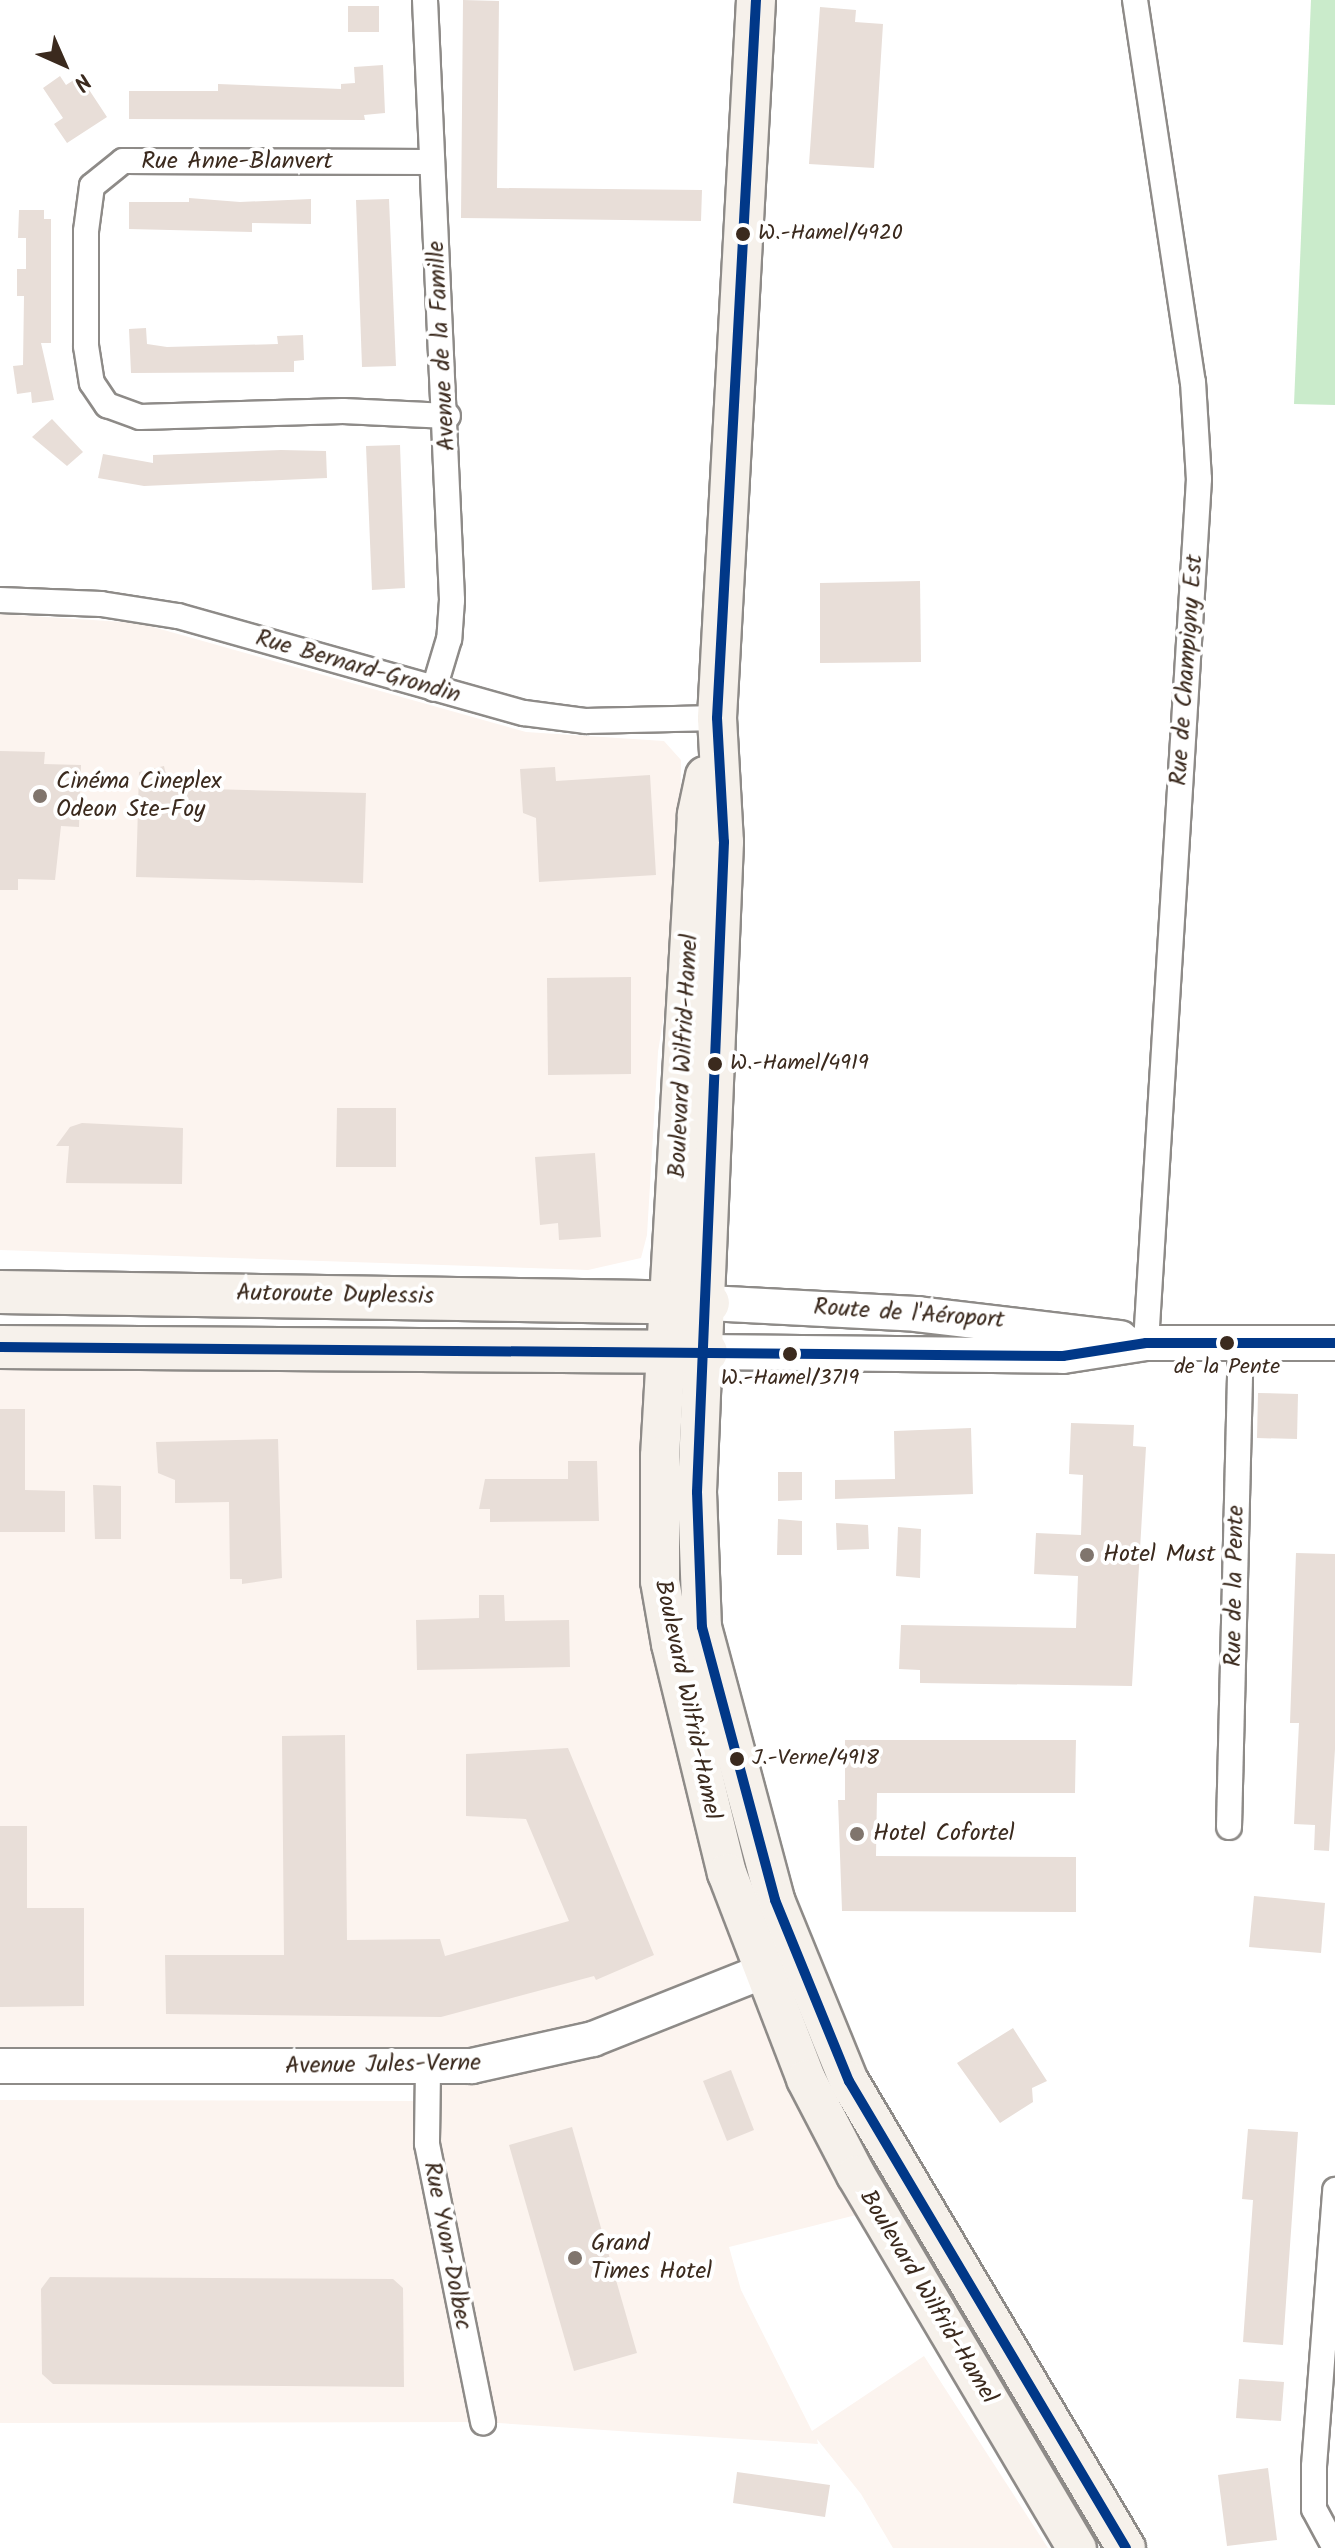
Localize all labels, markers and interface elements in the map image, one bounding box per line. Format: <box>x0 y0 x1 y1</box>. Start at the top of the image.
north arrow <box>24 24 104 104</box>
text: N <box>64 64 99 99</box>
street label: Rue Anne-Blanvert <box>141 148 333 176</box>
place label: W.-Hamel/4920 <box>758 221 903 247</box>
marker: W.-Hamel/4920 <box>735 226 751 242</box>
street label: Avenue de la Famille <box>422 240 462 452</box>
street label: Rue de Champigny Est <box>1165 553 1209 787</box>
street label: Rue Bernard-Grondin <box>252 624 464 710</box>
place label: Cinéma Cineplex Odeon Ste-Foy <box>56 768 221 824</box>
marker: Cinéma Cineplex Odeon Ste-Foy <box>31 787 49 805</box>
street label: Boulevard Wilfrid-Hamel <box>663 933 705 1179</box>
place label: W.-Hamel/4919 <box>730 1051 869 1077</box>
marker: W.-Hamel/4919 <box>707 1056 723 1072</box>
street label: Autoroute Duplessis <box>236 1279 434 1311</box>
street label: Route de l'Aéroport <box>813 1293 1005 1335</box>
marker: de la Pente <box>1219 1335 1235 1351</box>
marker: W.-Hamel/3719 <box>782 1346 798 1362</box>
place label: de la Pente <box>1174 1355 1280 1381</box>
place label: W.-Hamel/3719 <box>721 1366 859 1392</box>
street label: Rue de la Pente <box>1219 1505 1251 1667</box>
place label: Hotel Must <box>1103 1541 1216 1569</box>
marker: Hotel Must <box>1078 1546 1096 1564</box>
street label: Boulevard Wilfrid-Hamel <box>648 1577 726 1823</box>
place label: J.-Verne/4918 <box>752 1746 879 1772</box>
marker: J.-Verne/4918 <box>729 1751 745 1767</box>
place label: Hotel Cofortel <box>873 1820 1015 1848</box>
marker: Hotel Cofortel <box>848 1825 866 1843</box>
street label: Avenue Jules-Verne <box>285 2049 481 2081</box>
street label: Rue Yvon-Dolbec <box>417 2159 477 2333</box>
street label: Boulevard Wilfrid-Hamel <box>853 2185 1003 2409</box>
place label: Grand Times Hotel <box>591 2230 712 2286</box>
marker: Grand Times Hotel <box>566 2249 584 2267</box>

